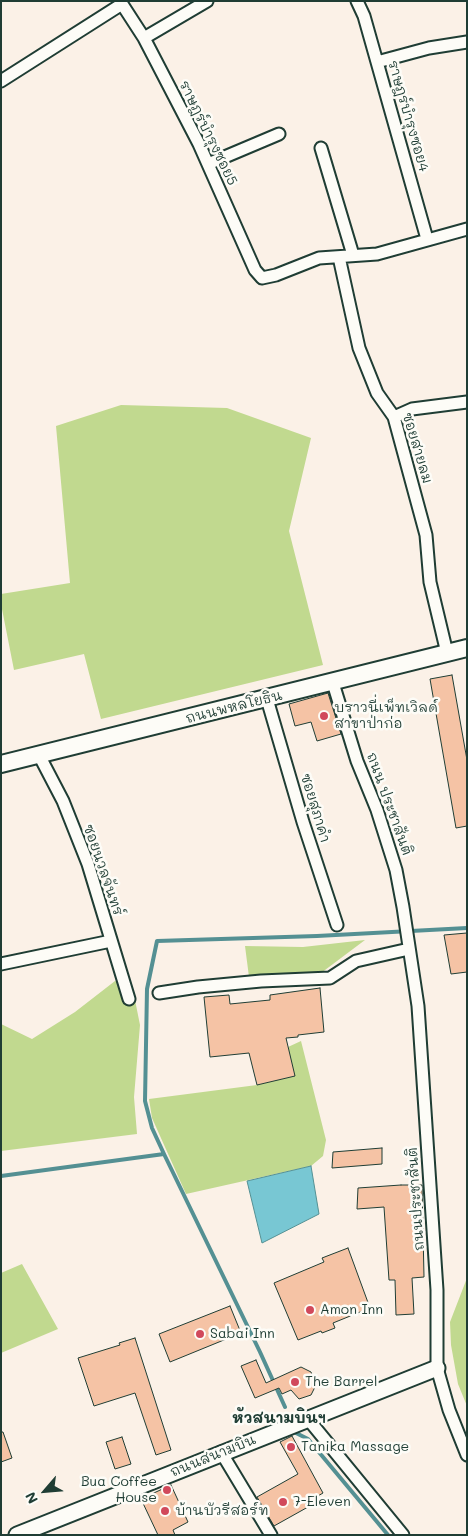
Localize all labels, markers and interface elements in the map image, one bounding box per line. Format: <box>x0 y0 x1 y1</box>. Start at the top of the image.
street label: ราษฎร์บำรุงซอย4 <box>384 59 432 173</box>
street label: ราษฎร์บำรุงซอย5 <box>175 78 241 188</box>
street label: ซอยสายลม <box>398 411 436 485</box>
street label: ถนนพหลโยธิน <box>184 687 284 727</box>
place label: บราวนี่เพ็ทเวิลด์ สาขาป่าก่อ <box>334 700 438 732</box>
marker: บราวนี่เพ็ทเวิลด์ สาขาป่าก่อ <box>318 710 330 722</box>
street label: ถนน ประชาสันติ <box>363 750 415 858</box>
street label: ซอยสุภาคำ <box>297 771 333 845</box>
street label: ซอยนวลจันทร์ <box>79 822 127 918</box>
street label: ถนนประชาสันติ <box>404 1147 428 1251</box>
place label: Amon Inn <box>320 1302 383 1318</box>
marker: Amon Inn <box>304 1304 316 1316</box>
place label: Sabai Inn <box>210 1326 275 1342</box>
marker: Sabai Inn <box>194 1328 206 1340</box>
place label: The Barrel <box>305 1374 377 1390</box>
marker: The Barrel <box>289 1376 301 1388</box>
district label: หัวสนามบินฯ <box>232 1409 326 1427</box>
street label: ถนนสนามบิน <box>168 1431 258 1481</box>
place label: Tanika Massage <box>301 1439 409 1455</box>
marker: Tanika Massage <box>285 1441 297 1453</box>
north arrow <box>20 1466 70 1516</box>
place label: Bua Coffee House <box>81 1474 157 1506</box>
marker: Bua Coffee House <box>161 1484 173 1496</box>
text: N <box>20 1489 42 1507</box>
place label: 7-Eleven <box>293 1494 351 1510</box>
marker: 7-Eleven <box>277 1496 289 1508</box>
place label: บ้านบัวรีสอร์ท <box>175 1503 269 1519</box>
marker: บ้านบัวรีสอร์ท <box>159 1505 171 1517</box>

